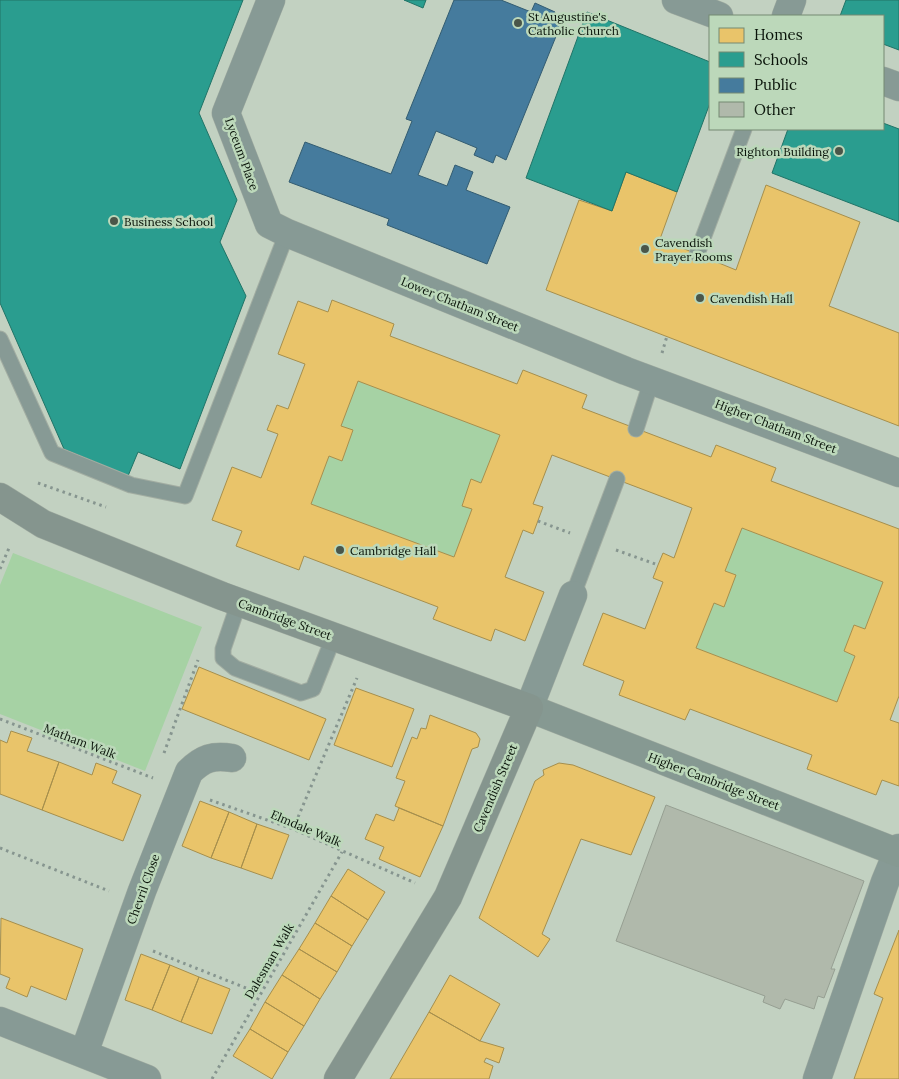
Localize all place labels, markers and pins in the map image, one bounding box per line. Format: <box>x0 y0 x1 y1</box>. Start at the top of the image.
place label: St Augustine's Catholic Church <box>528 9 619 38</box>
marker: St Augustine's Catholic Church <box>512 17 524 29</box>
place label: Righton Building <box>736 144 829 159</box>
marker: Righton Building <box>833 145 845 157</box>
place label: Business School <box>124 214 213 229</box>
marker: Business School <box>108 215 120 227</box>
place label: Cavendish Prayer Rooms <box>655 235 733 264</box>
marker: Cavendish Prayer Rooms <box>639 243 651 255</box>
place label: Cavendish Hall <box>710 291 793 306</box>
marker: Cavendish Hall <box>694 292 706 304</box>
place label: Cambridge Hall <box>350 543 436 558</box>
marker: Cambridge Hall <box>334 544 346 556</box>

